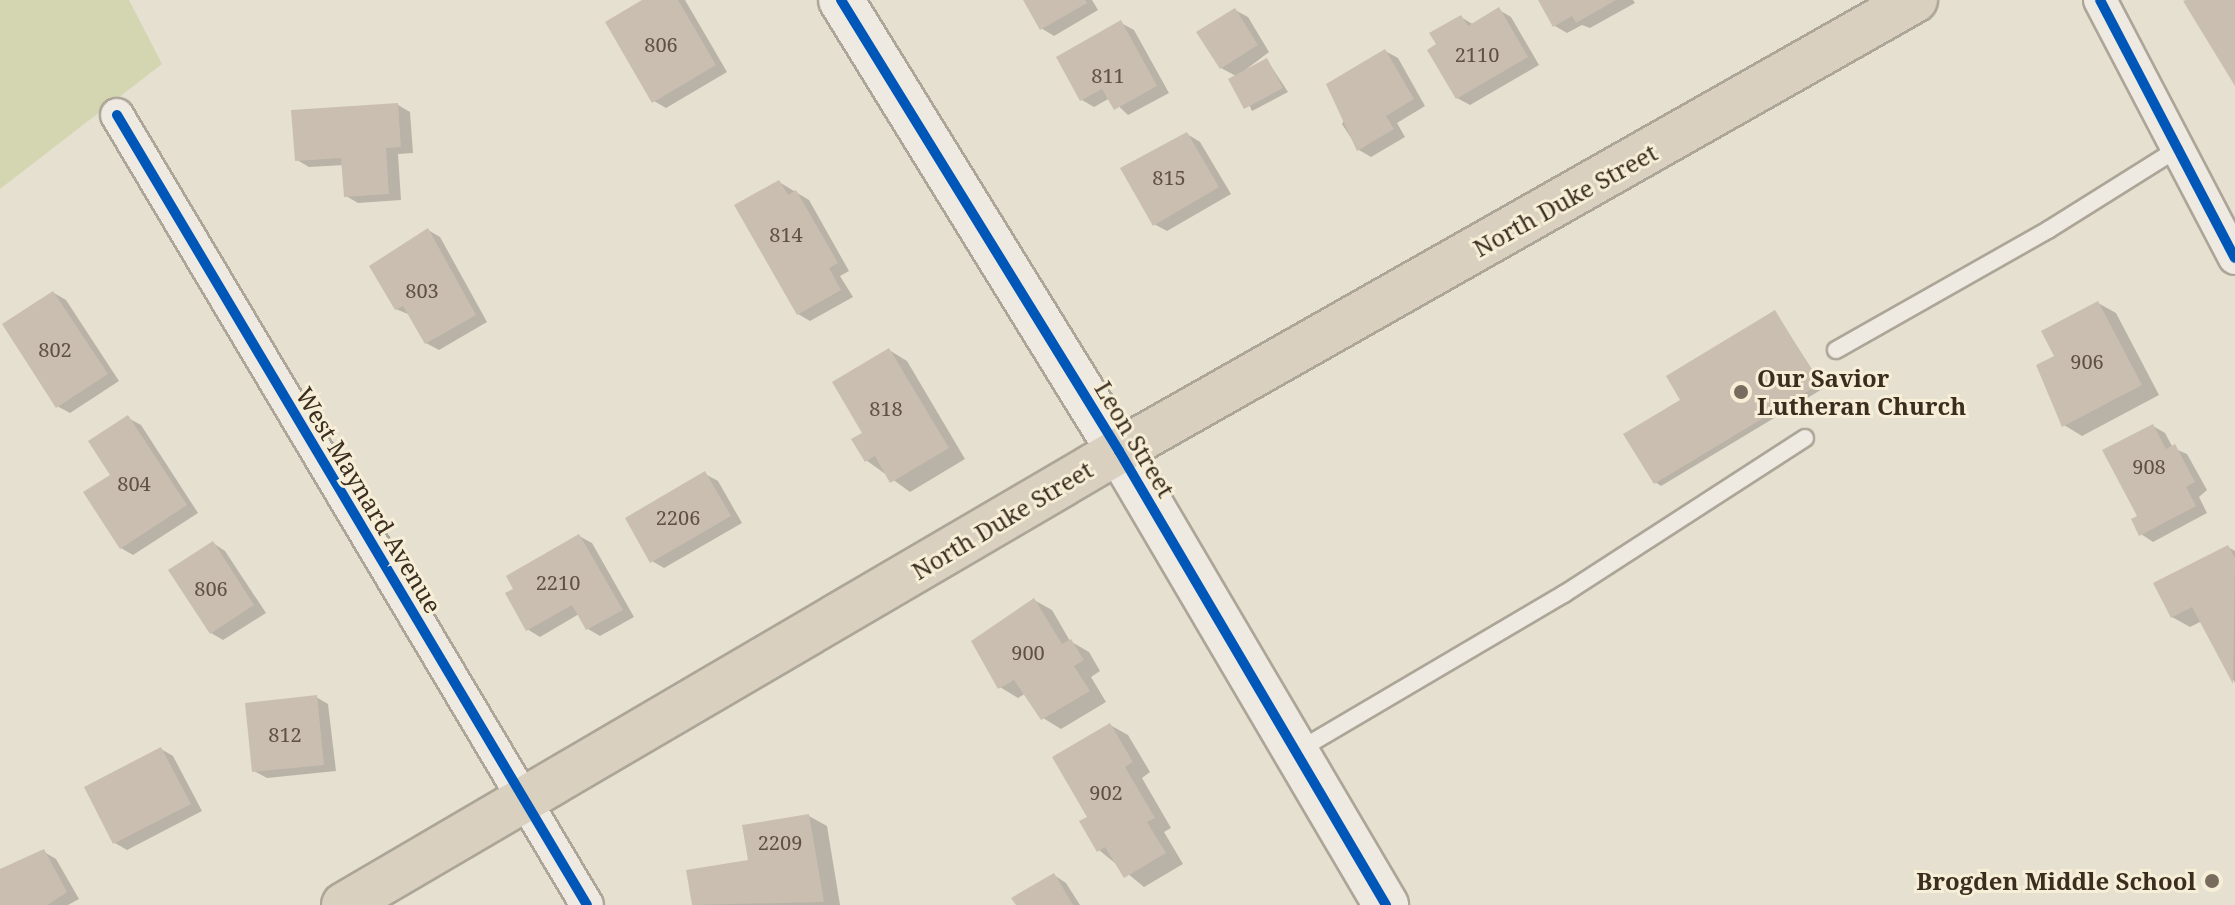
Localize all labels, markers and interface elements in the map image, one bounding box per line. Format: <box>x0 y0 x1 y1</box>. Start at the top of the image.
house number: 806 <box>644 32 678 56</box>
house number: 2110 <box>1455 42 1499 66</box>
house number: 811 <box>1091 63 1125 87</box>
street label: North Duke Street <box>1468 138 1662 262</box>
house number: 815 <box>1152 165 1186 189</box>
house number: 814 <box>769 222 803 246</box>
house number: 803 <box>405 278 439 302</box>
house number: 802 <box>38 337 72 361</box>
house number: 906 <box>2070 349 2104 373</box>
place label: Our Savior Lutheran Church <box>1757 364 1966 420</box>
street label: Leon Street <box>1089 376 1181 502</box>
street label: West Maynard Avenue <box>290 382 448 618</box>
marker: Our Savior Lutheran Church <box>1732 383 1750 401</box>
house number: 818 <box>869 396 903 420</box>
house number: 908 <box>2132 454 2166 478</box>
street label: North Duke Street <box>906 455 1098 585</box>
house number: 804 <box>117 471 151 495</box>
house number: 2206 <box>656 505 700 529</box>
house number: 2210 <box>536 570 580 594</box>
house number: 806 <box>194 576 228 600</box>
house number: 900 <box>1011 640 1045 664</box>
house number: 812 <box>268 722 302 746</box>
house number: 902 <box>1089 780 1123 804</box>
house number: 2209 <box>758 830 802 854</box>
place label: Brogden Middle School <box>1916 867 2196 895</box>
marker: Brogden Middle School <box>2203 872 2221 890</box>

